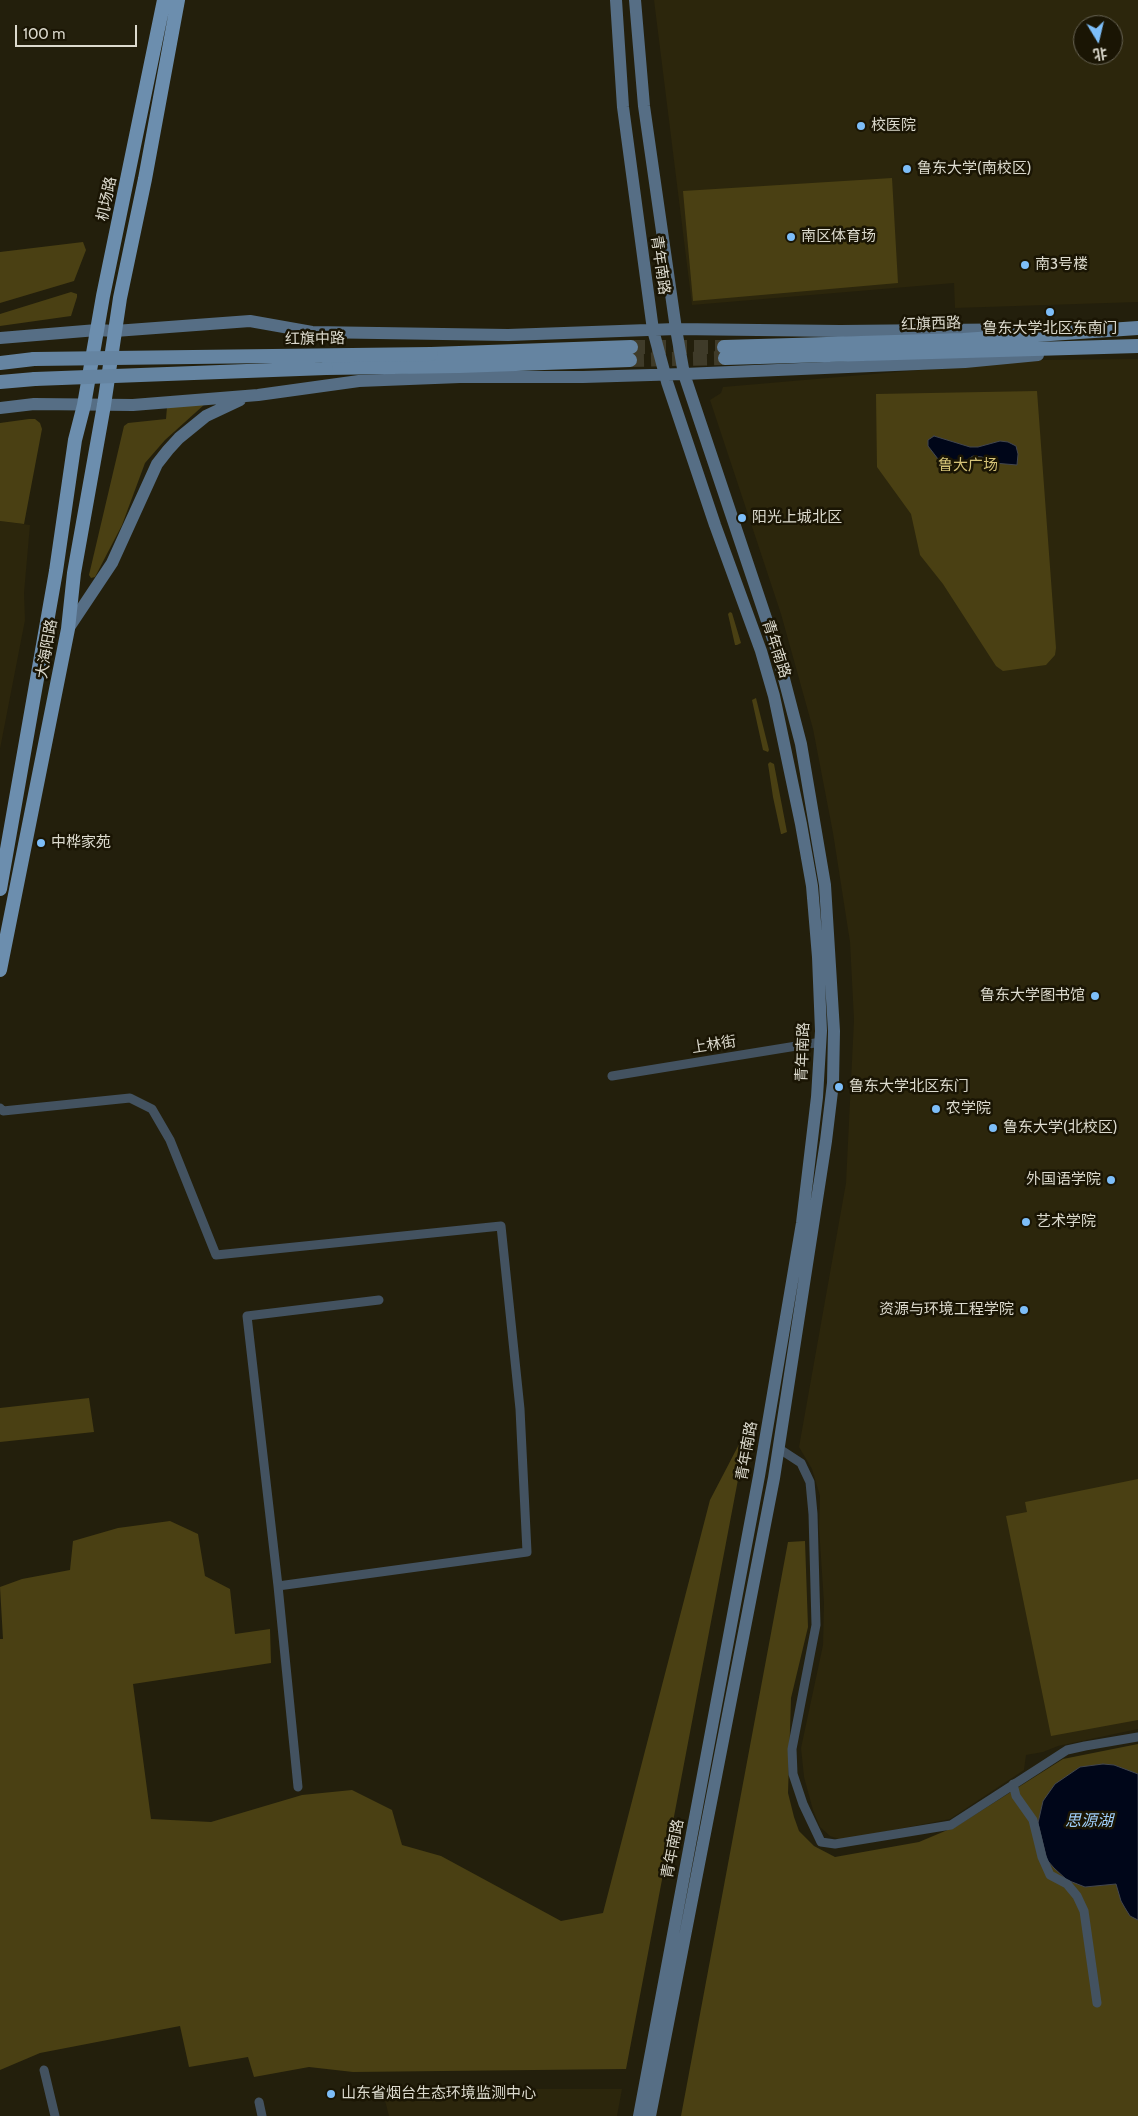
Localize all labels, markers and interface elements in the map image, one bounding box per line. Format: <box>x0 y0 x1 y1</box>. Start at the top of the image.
scale bar <box>18 15 140 47</box>
north arrow <box>1073 15 1123 65</box>
text: 100 m <box>23 25 65 43</box>
text: 北 <box>1092 44 1109 64</box>
place label: 校医院 <box>871 117 916 135</box>
marker: 校医院 <box>855 120 867 132</box>
place label: 鲁东大学(南校区) <box>917 160 1031 178</box>
marker: 鲁东大学(南校区) <box>901 163 913 175</box>
street label: 机场路 <box>94 175 120 223</box>
place label: 南区体育场 <box>801 228 876 246</box>
marker: 南区体育场 <box>785 231 797 243</box>
street label: 青年南路 <box>647 234 673 296</box>
place label: 南3号楼 <box>1035 256 1088 274</box>
marker: 南3号楼 <box>1019 259 1031 271</box>
marker: 鲁东大学北区东南门 <box>1044 306 1056 318</box>
street label: 红旗西路 <box>901 314 961 334</box>
place label: 鲁东大学北区东南门 <box>983 320 1117 338</box>
street label: 红旗中路 <box>285 329 345 349</box>
park label: 鲁大广场 <box>938 457 998 475</box>
place label: 阳光上城北区 <box>752 509 842 527</box>
marker: 阳光上城北区 <box>736 512 748 524</box>
street label: 大海阳路 <box>33 618 61 680</box>
street label: 青年南路 <box>758 618 794 680</box>
place label: 中桦家苑 <box>51 834 111 852</box>
marker: 中桦家苑 <box>35 837 47 849</box>
place label: 鲁东大学图书馆 <box>980 987 1085 1005</box>
marker: 鲁东大学图书馆 <box>1089 990 1101 1002</box>
street label: 青年南路 <box>793 1022 813 1082</box>
street label: 上林街 <box>690 1033 738 1057</box>
place label: 鲁东大学北区东门 <box>849 1078 969 1096</box>
marker: 鲁东大学北区东门 <box>833 1081 845 1093</box>
place label: 农学院 <box>946 1100 991 1118</box>
marker: 农学院 <box>930 1103 942 1115</box>
place label: 鲁东大学(北校区) <box>1003 1119 1117 1137</box>
marker: 鲁东大学(北校区) <box>987 1122 999 1134</box>
place label: 外国语学院 <box>1026 1171 1101 1189</box>
marker: 外国语学院 <box>1105 1174 1117 1186</box>
place label: 艺术学院 <box>1036 1213 1096 1231</box>
marker: 艺术学院 <box>1020 1216 1032 1228</box>
place label: 资源与环境工程学院 <box>879 1301 1014 1319</box>
marker: 资源与环境工程学院 <box>1018 1304 1030 1316</box>
street label: 青年南路 <box>733 1420 761 1482</box>
water label: 思源湖 <box>1065 1811 1113 1831</box>
street label: 青年南路 <box>658 1818 688 1880</box>
place label: 山东省烟台生态环境监测中心 <box>341 2085 536 2103</box>
marker: 山东省烟台生态环境监测中心 <box>325 2088 337 2100</box>

